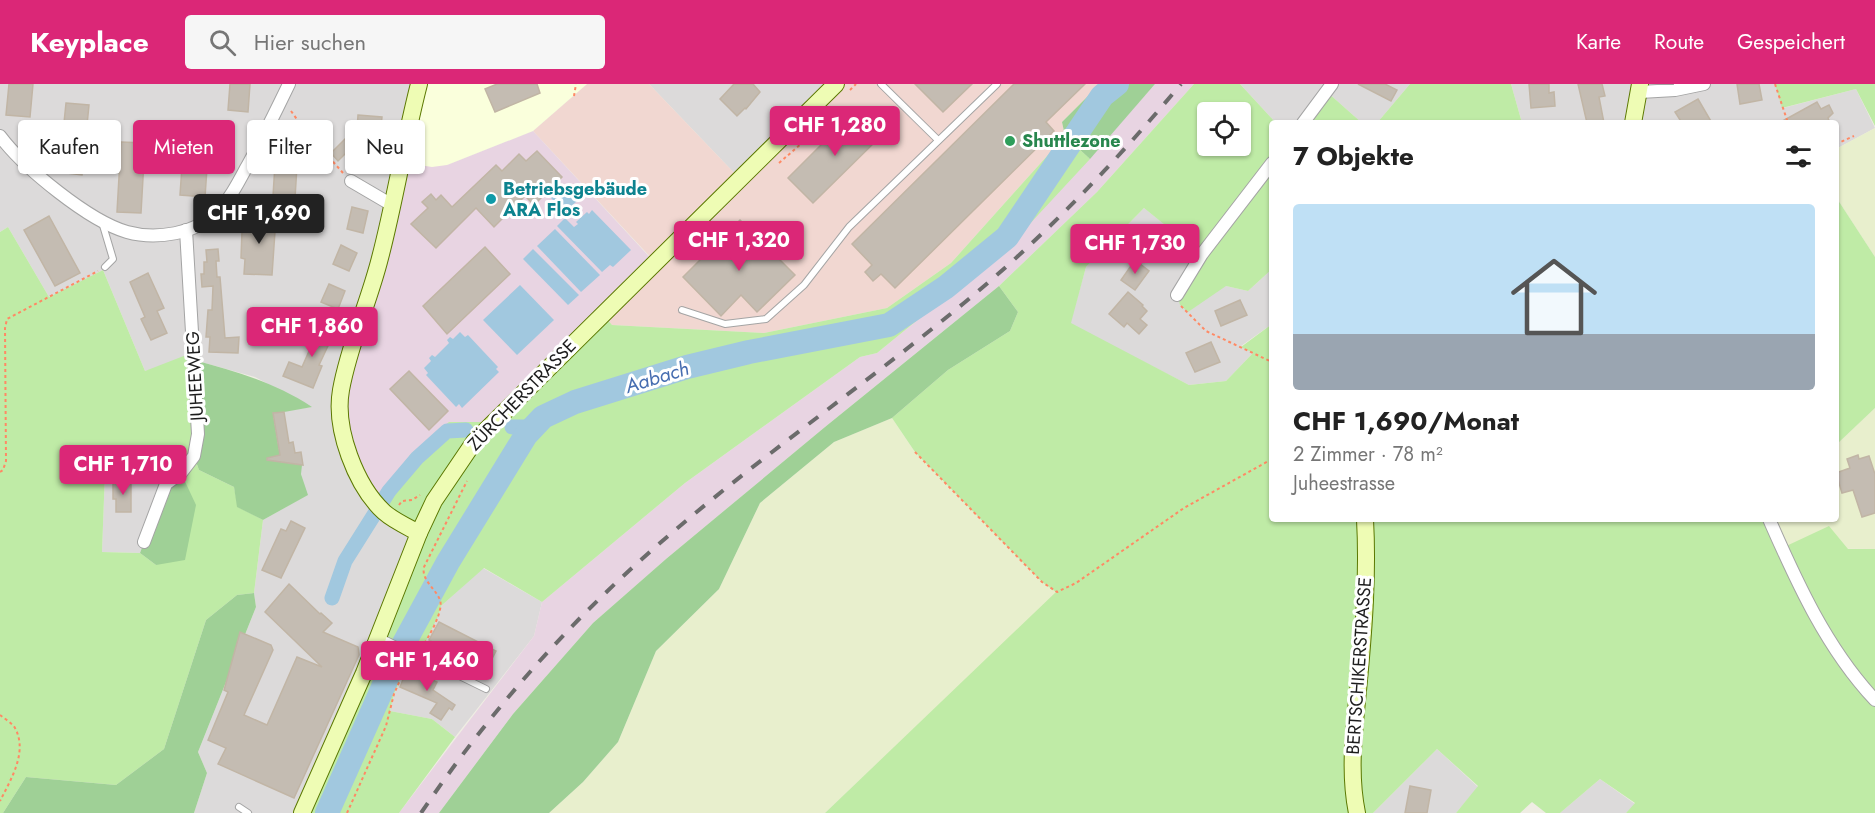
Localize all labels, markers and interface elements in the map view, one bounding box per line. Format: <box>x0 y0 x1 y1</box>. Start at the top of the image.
search box <box>185 15 605 69</box>
text: Keyplace <box>30 22 149 63</box>
icon: search <box>206 26 239 59</box>
text: Hier suchen <box>254 26 366 58</box>
text: Karte <box>1576 27 1621 57</box>
text: Route <box>1654 27 1704 57</box>
text: Gespeichert <box>1737 27 1845 57</box>
map controls <box>1197 102 1251 156</box>
button: locate <box>1197 102 1251 156</box>
pin: CHF 1,280 <box>766 106 904 157</box>
text: CHF 1,280 <box>784 111 886 140</box>
chip: Kaufen <box>18 120 121 174</box>
chip: Mieten <box>133 120 235 174</box>
chip: Filter <box>247 120 333 174</box>
chip: Neu <box>345 120 425 174</box>
place label: Shuttlezone <box>1022 128 1121 154</box>
marker: Shuttlezone <box>1003 134 1017 148</box>
text: 7 Objekte <box>1293 137 1414 175</box>
icon: filters <box>1782 140 1815 173</box>
place label: Betriebsgebäude ARA Flos <box>502 176 647 223</box>
marker: Betriebsgebäude ARA Flos <box>484 192 498 206</box>
pin: CHF 1,690 <box>190 194 328 245</box>
text: CHF 1,690 <box>207 199 311 228</box>
pin: CHF 1,320 <box>670 221 808 272</box>
pin: CHF 1,730 <box>1066 224 1204 275</box>
text: CHF 1,320 <box>688 226 790 255</box>
text: CHF 1,730 <box>1084 229 1186 258</box>
icon: home <box>1500 243 1608 351</box>
pin: CHF 1,860 <box>243 307 381 358</box>
text: CHF 1,860 <box>261 312 363 341</box>
street label: JUHEEWEG <box>180 330 210 424</box>
street label: ZÜRCHERSTRASSE <box>462 333 582 457</box>
water label: Aabach <box>621 354 693 401</box>
text: CHF 1,690/Monat <box>1293 402 1519 440</box>
text: 2 Zimmer · 78 m² <box>1293 440 1443 469</box>
pin: CHF 1,710 <box>54 445 192 496</box>
text: CHF 1,710 <box>74 450 172 479</box>
text: Juheestrasse <box>1293 469 1395 498</box>
street label: BERTSCHIKERSTRASSE <box>1340 576 1378 756</box>
pin: CHF 1,460 <box>358 641 496 692</box>
text: CHF 1,460 <box>375 646 479 675</box>

